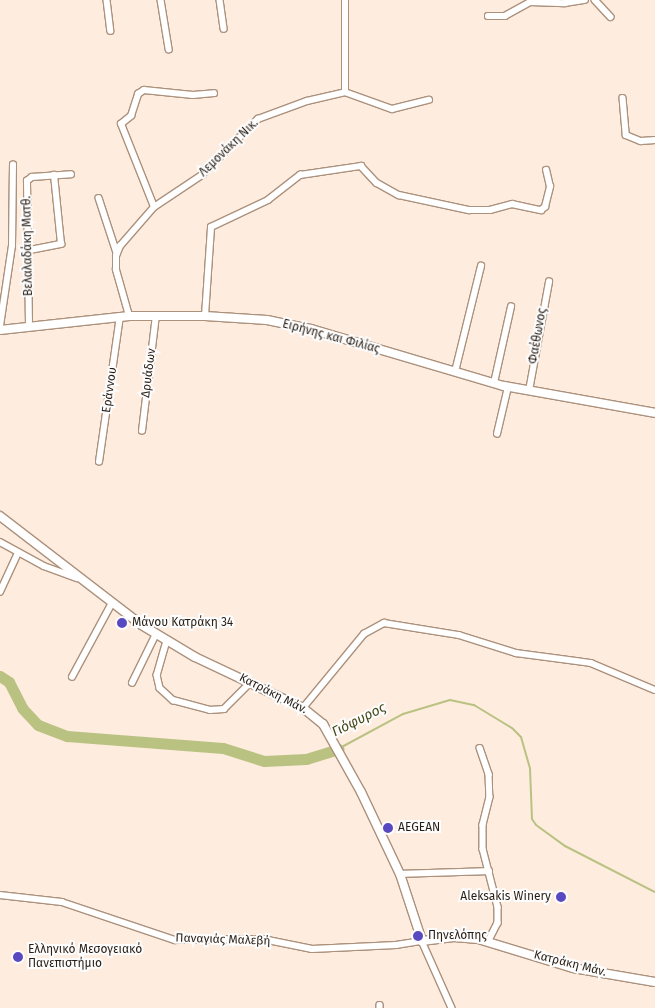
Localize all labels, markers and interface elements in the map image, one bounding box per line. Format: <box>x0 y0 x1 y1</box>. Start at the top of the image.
street label: Λεμονάκη Νικ. <box>196 116 262 180</box>
street label: Βελαλαδάκη Ματθ. <box>20 196 36 296</box>
street label: Φαέθωνος <box>526 307 550 365</box>
street label: Ειρήνης και Φιλίας <box>281 317 381 357</box>
street label: Δρυάδων <box>139 347 159 399</box>
street label: Εράννου <box>100 366 120 414</box>
place label: Μάνου Κατράκη 34 <box>132 616 233 630</box>
marker: Μάνου Κατράκη 34 <box>116 617 128 629</box>
street label: Κατράκη Μάν. <box>237 671 309 717</box>
water label: Γιόφυρος <box>329 699 389 741</box>
place label: AEGEAN <box>398 821 440 835</box>
marker: AEGEAN <box>382 822 394 834</box>
place label: Aleksakis Winery <box>460 890 551 904</box>
marker: Aleksakis Winery <box>555 891 567 903</box>
place label: Πηνελόπης <box>428 929 487 943</box>
marker: Πηνελόπης <box>412 930 424 942</box>
street label: Παναγιάς Μαλεβή <box>175 931 271 949</box>
place label: Ελληνικό Μεσογειακό Πανεπιστήμιο <box>28 943 142 971</box>
street label: Κατράκη Μάν. <box>532 948 608 980</box>
marker: Ελληνικό Μεσογειακό Πανεπιστήμιο <box>12 951 24 963</box>

